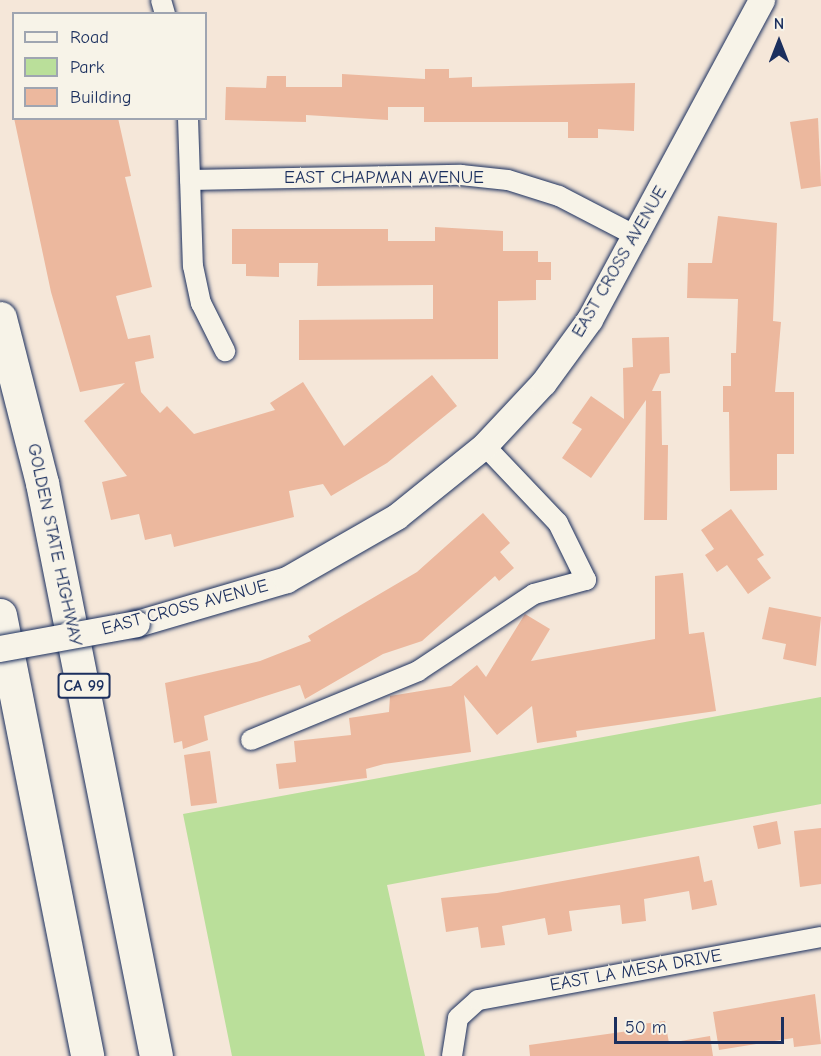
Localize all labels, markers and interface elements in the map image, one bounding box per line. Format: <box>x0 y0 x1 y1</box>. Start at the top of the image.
legend <box>12 12 207 120</box>
north arrow <box>749 12 809 72</box>
text: N <box>774 15 784 33</box>
text: Road <box>70 27 109 48</box>
text: Park <box>70 57 104 78</box>
text: Building <box>70 87 132 108</box>
street label: EAST CHAPMAN AVENUE <box>284 167 484 189</box>
street label: EAST CROSS AVENUE <box>568 182 672 342</box>
street label: GOLDEN STATE HIGHWAY <box>22 442 86 648</box>
street label: EAST CROSS AVENUE <box>100 575 270 641</box>
road number: CA 99 <box>57 673 111 699</box>
street label: EAST LA MESA DRIVE <box>548 945 724 997</box>
scale bar <box>617 1005 786 1043</box>
text: 50 m <box>625 1017 667 1038</box>

